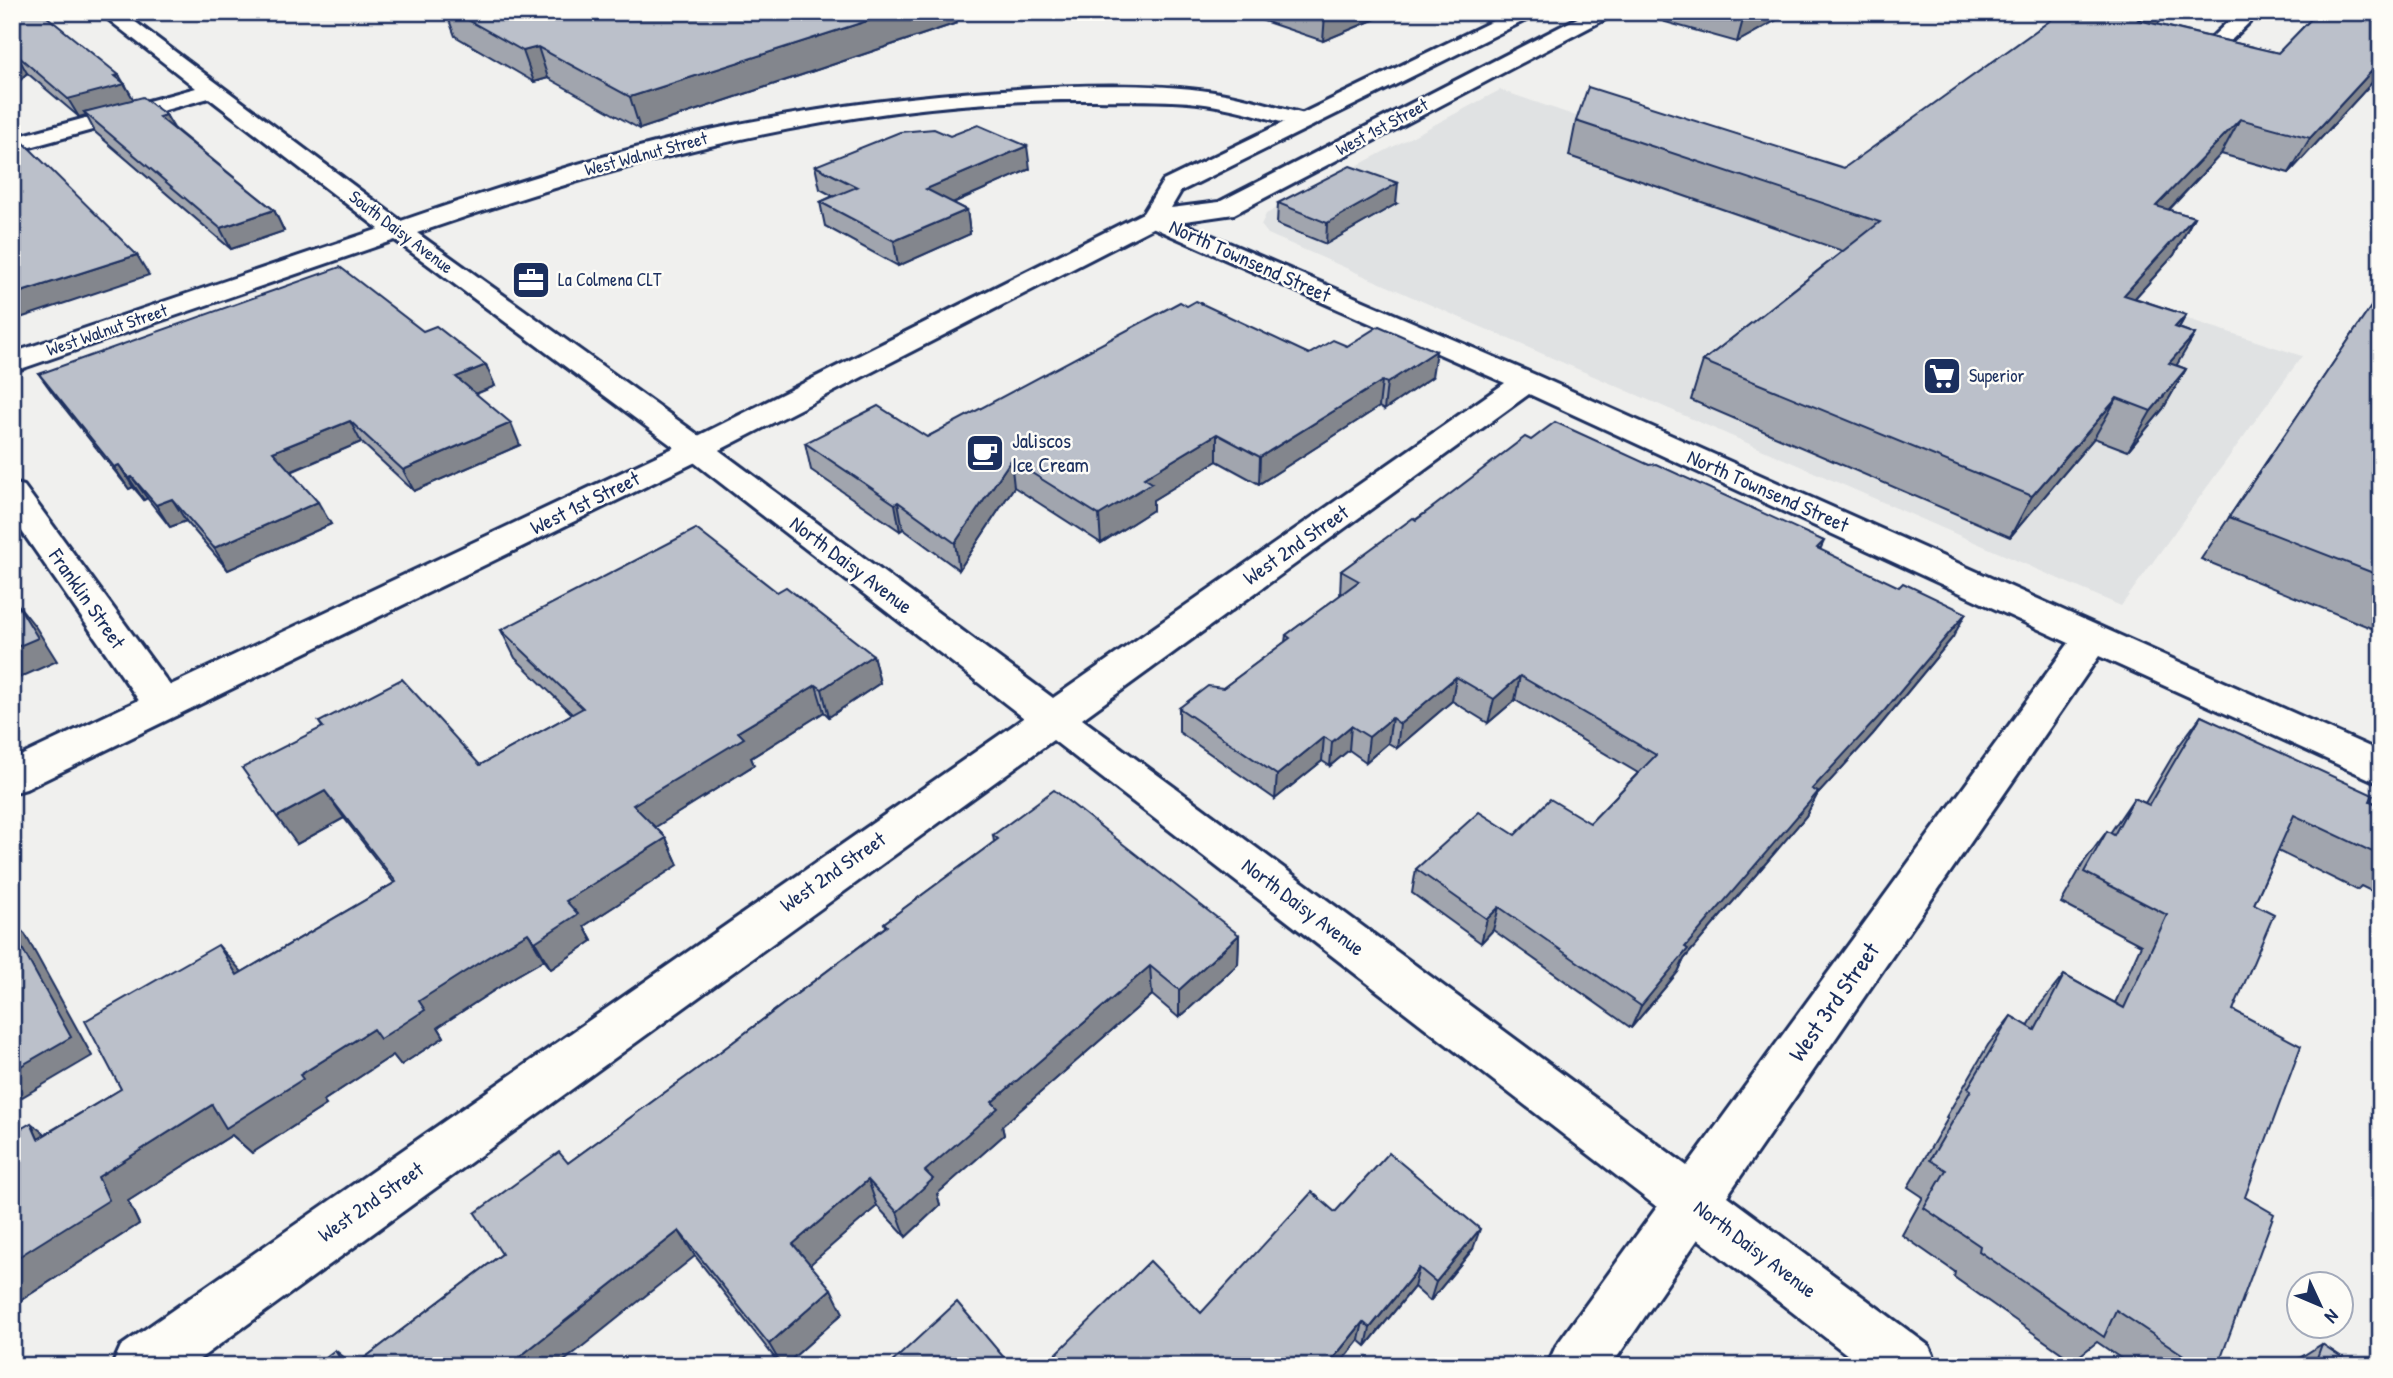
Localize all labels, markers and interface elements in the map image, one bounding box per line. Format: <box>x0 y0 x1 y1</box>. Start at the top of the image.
street label: West 1st Street <box>1331 91 1433 161</box>
street label: West Walnut Street <box>582 125 711 182</box>
street label: South Daisy Avenue <box>344 184 459 279</box>
street label: North Townsend Street <box>1165 212 1336 309</box>
office icon: La Colmena CLT <box>510 259 552 301</box>
place label: La Colmena CLT <box>558 267 662 292</box>
street label: West Walnut Street <box>43 297 171 362</box>
supermarket icon: Superior <box>1921 355 1963 397</box>
place label: Superior <box>1969 363 2025 388</box>
place label: Jaliscos Ice Cream <box>1012 426 1089 479</box>
cafe icon: Jaliscos Ice Cream <box>964 432 1006 474</box>
street label: North Townsend Street <box>1683 442 1854 539</box>
street label: West 1st Street <box>525 463 645 541</box>
street label: West 2nd Street <box>1237 497 1355 592</box>
street label: North Daisy Avenue <box>784 509 919 620</box>
street label: Franklin Street <box>42 542 133 655</box>
street label: West 2nd Street <box>774 824 892 919</box>
street label: North Daisy Avenue <box>1236 851 1371 962</box>
street label: West 3rd Street <box>1780 935 1886 1067</box>
street label: West 2nd Street <box>312 1154 430 1249</box>
street label: North Daisy Avenue <box>1688 1193 1823 1304</box>
north arrow <box>2284 1270 2354 1340</box>
text: N <box>2319 1304 2345 1329</box>

